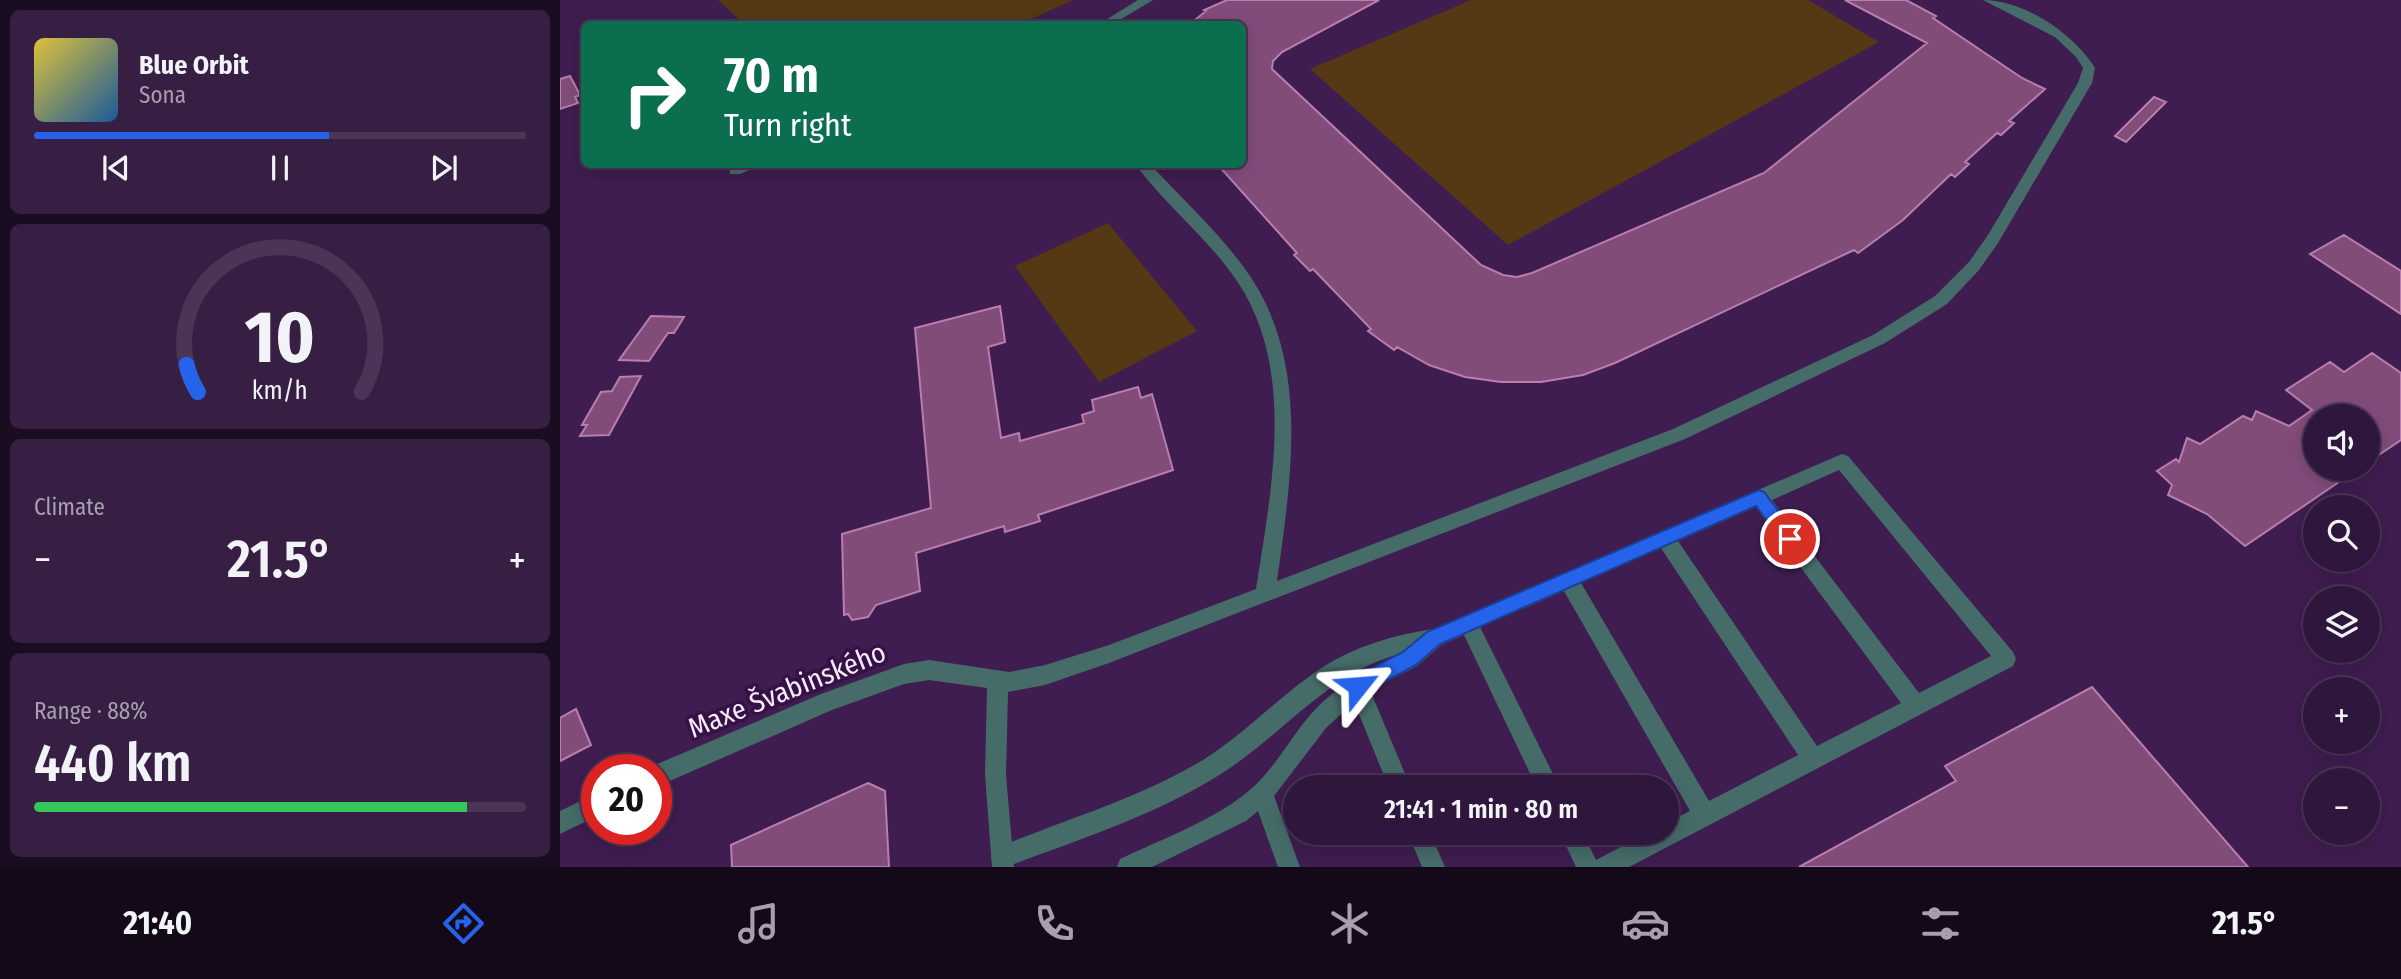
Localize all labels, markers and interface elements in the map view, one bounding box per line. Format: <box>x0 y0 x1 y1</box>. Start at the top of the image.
text: 70 m <box>724 46 819 105</box>
icon: right <box>609 49 700 140</box>
text: Blue Orbit <box>139 50 249 81</box>
text: Sona <box>139 81 186 109</box>
text: Turn right <box>724 106 851 144</box>
icon: previous <box>97 149 135 187</box>
icon: pause <box>261 149 299 187</box>
icon: next <box>425 149 463 187</box>
text: 10 <box>245 295 315 382</box>
text: km/h <box>252 376 308 406</box>
map controls <box>2303 404 2380 845</box>
button: sound <box>2303 404 2380 481</box>
text: Climate <box>34 493 105 521</box>
button: search <box>2303 495 2380 572</box>
pin <box>1760 509 1820 569</box>
icon: arrive <box>1771 520 1809 558</box>
text: 21.5° <box>227 528 333 591</box>
text: − <box>34 537 51 583</box>
text: + <box>509 537 526 583</box>
button: layers <box>2303 586 2380 663</box>
street label: Maxe Švabinského <box>683 635 891 745</box>
position arrow <box>1321 649 1395 723</box>
button: + <box>2303 677 2380 754</box>
text: Range · 88% <box>34 697 147 725</box>
text: 440 km <box>34 732 192 795</box>
speed limit sign: 20 <box>581 754 672 845</box>
button: − <box>2303 768 2380 845</box>
text: 21:41 · 1 min · 80 m <box>1384 794 1578 825</box>
icon: directions <box>439 899 488 948</box>
icon: music <box>734 899 783 948</box>
icon: phone <box>1030 899 1079 948</box>
icon: climate <box>1325 899 1374 948</box>
icon: car <box>1621 899 1670 948</box>
icon: filters <box>1916 899 1965 948</box>
text: 21:40 <box>123 904 192 942</box>
text: 21.5° <box>2212 904 2278 942</box>

